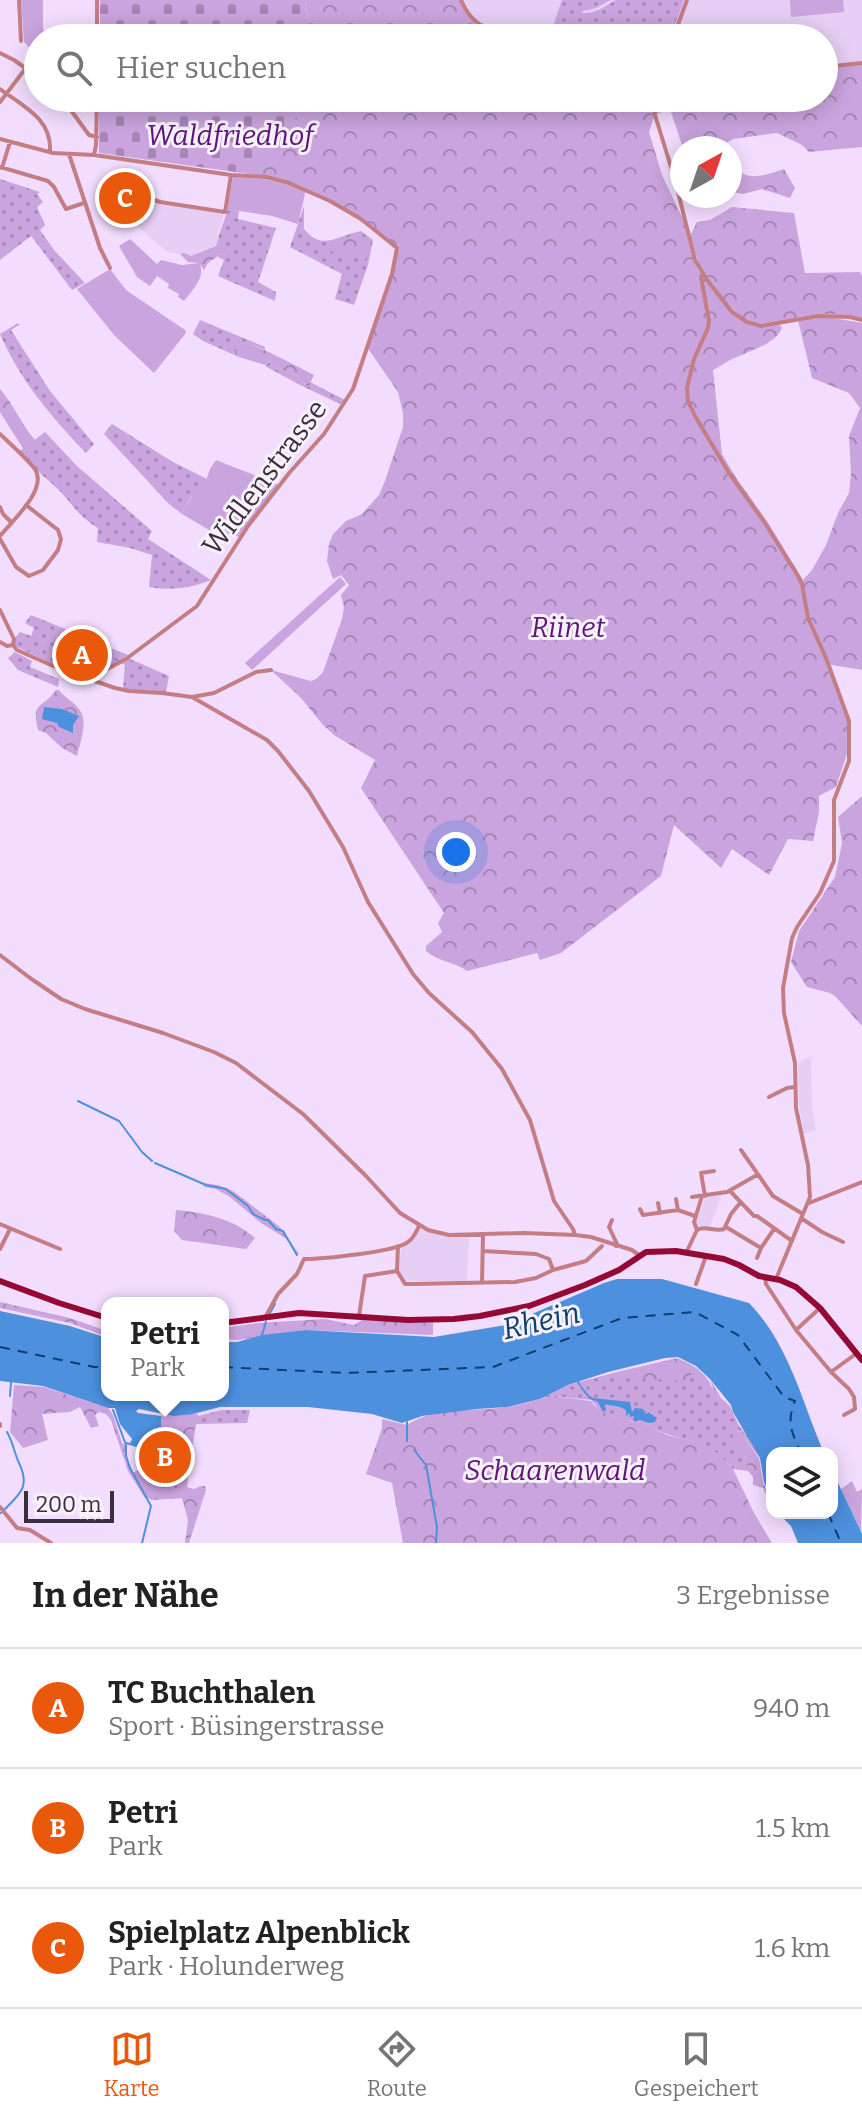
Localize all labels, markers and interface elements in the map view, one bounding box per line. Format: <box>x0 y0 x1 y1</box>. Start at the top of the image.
search box <box>24 24 838 112</box>
icon: search <box>52 46 96 90</box>
text: Hier suchen <box>116 50 286 86</box>
park label: Waldfriedhof <box>147 119 317 152</box>
north arrow <box>670 136 742 208</box>
pin: C <box>99 168 151 228</box>
street label: Widlenstrasse <box>195 393 334 561</box>
park label: Riinet <box>531 611 606 644</box>
pin: A <box>56 625 108 685</box>
your location <box>436 832 476 872</box>
water label: Rhein <box>499 1295 583 1347</box>
popup <box>101 1297 229 1401</box>
text: Petri <box>130 1316 200 1352</box>
text: Park <box>130 1352 185 1383</box>
pin: B <box>139 1427 191 1487</box>
map controls <box>766 1447 838 1519</box>
button: layers <box>766 1447 838 1519</box>
park label: Schaarenwald <box>465 1454 645 1487</box>
scale bar <box>24 1487 114 1523</box>
text: 200 m <box>36 1491 102 1518</box>
text: In der Nähe <box>32 1575 219 1616</box>
text: 3 Ergebnisse <box>676 1580 830 1611</box>
text: TC Buchthalen <box>108 1675 315 1711</box>
text: A <box>49 1693 67 1724</box>
text: 940 m <box>753 1693 830 1724</box>
text: Sport · Büsingerstrasse <box>108 1711 384 1742</box>
text: Petri <box>108 1795 178 1831</box>
text: B <box>50 1813 66 1844</box>
text: 1.5 km <box>756 1813 830 1844</box>
text: Park <box>108 1831 163 1862</box>
text: Spielplatz Alpenblick <box>108 1915 410 1951</box>
text: C <box>50 1933 66 1964</box>
text: 1.6 km <box>755 1933 830 1964</box>
text: Park · Holunderweg <box>108 1951 344 1982</box>
tab: Karte <box>104 2027 160 2102</box>
tab: Route <box>367 2027 427 2102</box>
tab: Gespeichert <box>634 2027 758 2102</box>

